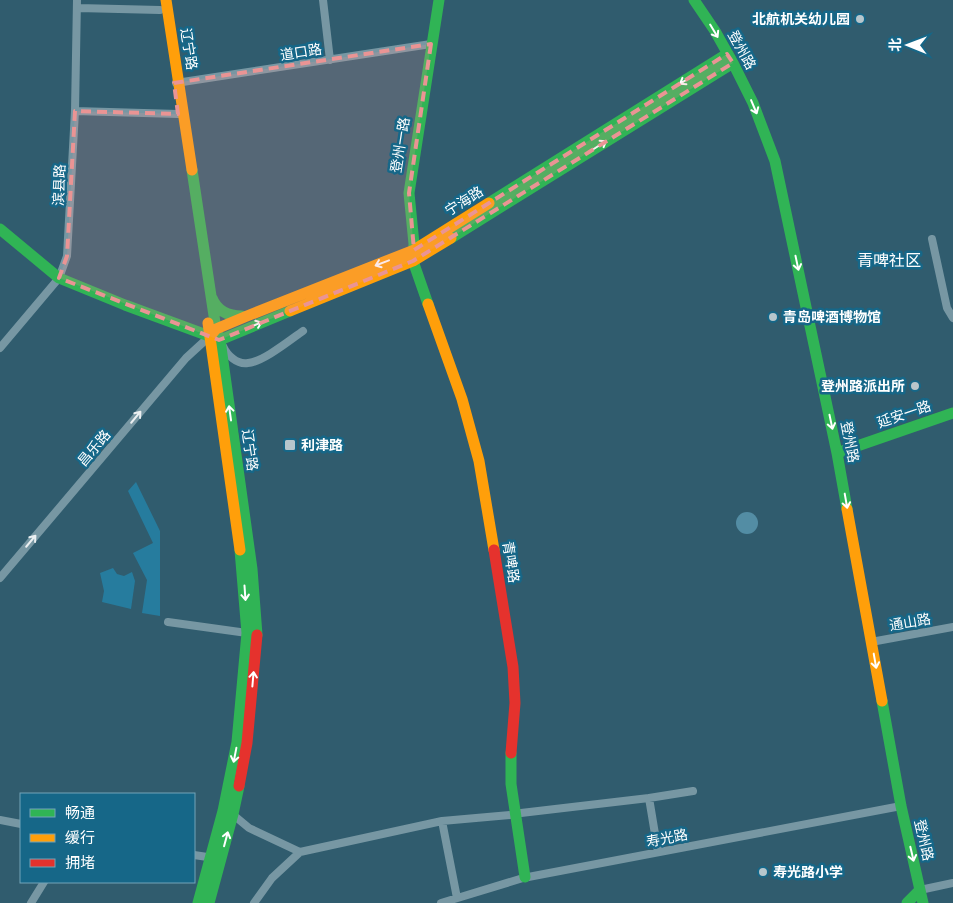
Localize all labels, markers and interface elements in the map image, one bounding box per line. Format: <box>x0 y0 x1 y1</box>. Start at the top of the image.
place label: 北航机关幼儿园 <box>752 11 850 28</box>
marker: 北航机关幼儿园 <box>854 13 866 25</box>
north arrow <box>883 20 933 70</box>
one-way arrow <box>710 23 720 37</box>
street label: 辽宁路 <box>177 27 200 71</box>
street label: 登州路 <box>724 28 759 73</box>
text: 北 <box>887 38 904 52</box>
street label: 道口路 <box>279 41 323 64</box>
one-way arrow <box>679 75 693 85</box>
one-way arrow <box>749 99 759 114</box>
street label: 登州一路 <box>388 116 413 174</box>
one-way arrow <box>592 140 606 150</box>
street label: 滨县路 <box>50 164 69 206</box>
street label: 宁海路 <box>442 183 487 220</box>
district label: 青啤社区 <box>857 251 921 270</box>
one-way arrow <box>793 254 802 270</box>
one-way arrow <box>375 258 390 268</box>
place label: 青岛啤酒博物馆 <box>783 309 881 326</box>
marker: 青岛啤酒博物馆 <box>767 311 779 323</box>
one-way arrow <box>247 320 262 329</box>
place label: 登州路派出所 <box>821 378 905 395</box>
marker: 登州路派出所 <box>909 380 921 392</box>
street label: 延安一路 <box>875 397 933 432</box>
one-way arrow <box>225 406 235 422</box>
one-way arrow <box>130 410 142 423</box>
one-way arrow <box>826 413 836 429</box>
street label: 登州路 <box>837 420 862 464</box>
street label: 昌乐路 <box>74 427 114 470</box>
street label: 辽宁路 <box>238 428 261 472</box>
place label: 利津路 <box>301 437 343 454</box>
marker: 利津路 <box>283 438 297 452</box>
one-way arrow <box>841 493 851 509</box>
one-way arrow <box>26 535 37 548</box>
street label: 青啤路 <box>499 540 522 584</box>
one-way arrow <box>240 585 249 601</box>
street label: 通山路 <box>888 610 932 635</box>
one-way arrow <box>870 652 880 668</box>
one-way arrow <box>248 671 258 687</box>
one-way arrow <box>229 746 239 762</box>
legend <box>20 793 195 883</box>
text: 畅通 <box>65 804 95 822</box>
street label: 登州路 <box>911 818 937 862</box>
street label: 寿光路 <box>645 826 689 851</box>
text: 缓行 <box>65 829 95 847</box>
one-way arrow <box>222 832 231 848</box>
one-way arrow <box>908 846 917 862</box>
text: 拥堵 <box>65 854 95 872</box>
place label: 寿光路小学 <box>773 864 843 881</box>
marker: 寿光路小学 <box>757 866 769 878</box>

